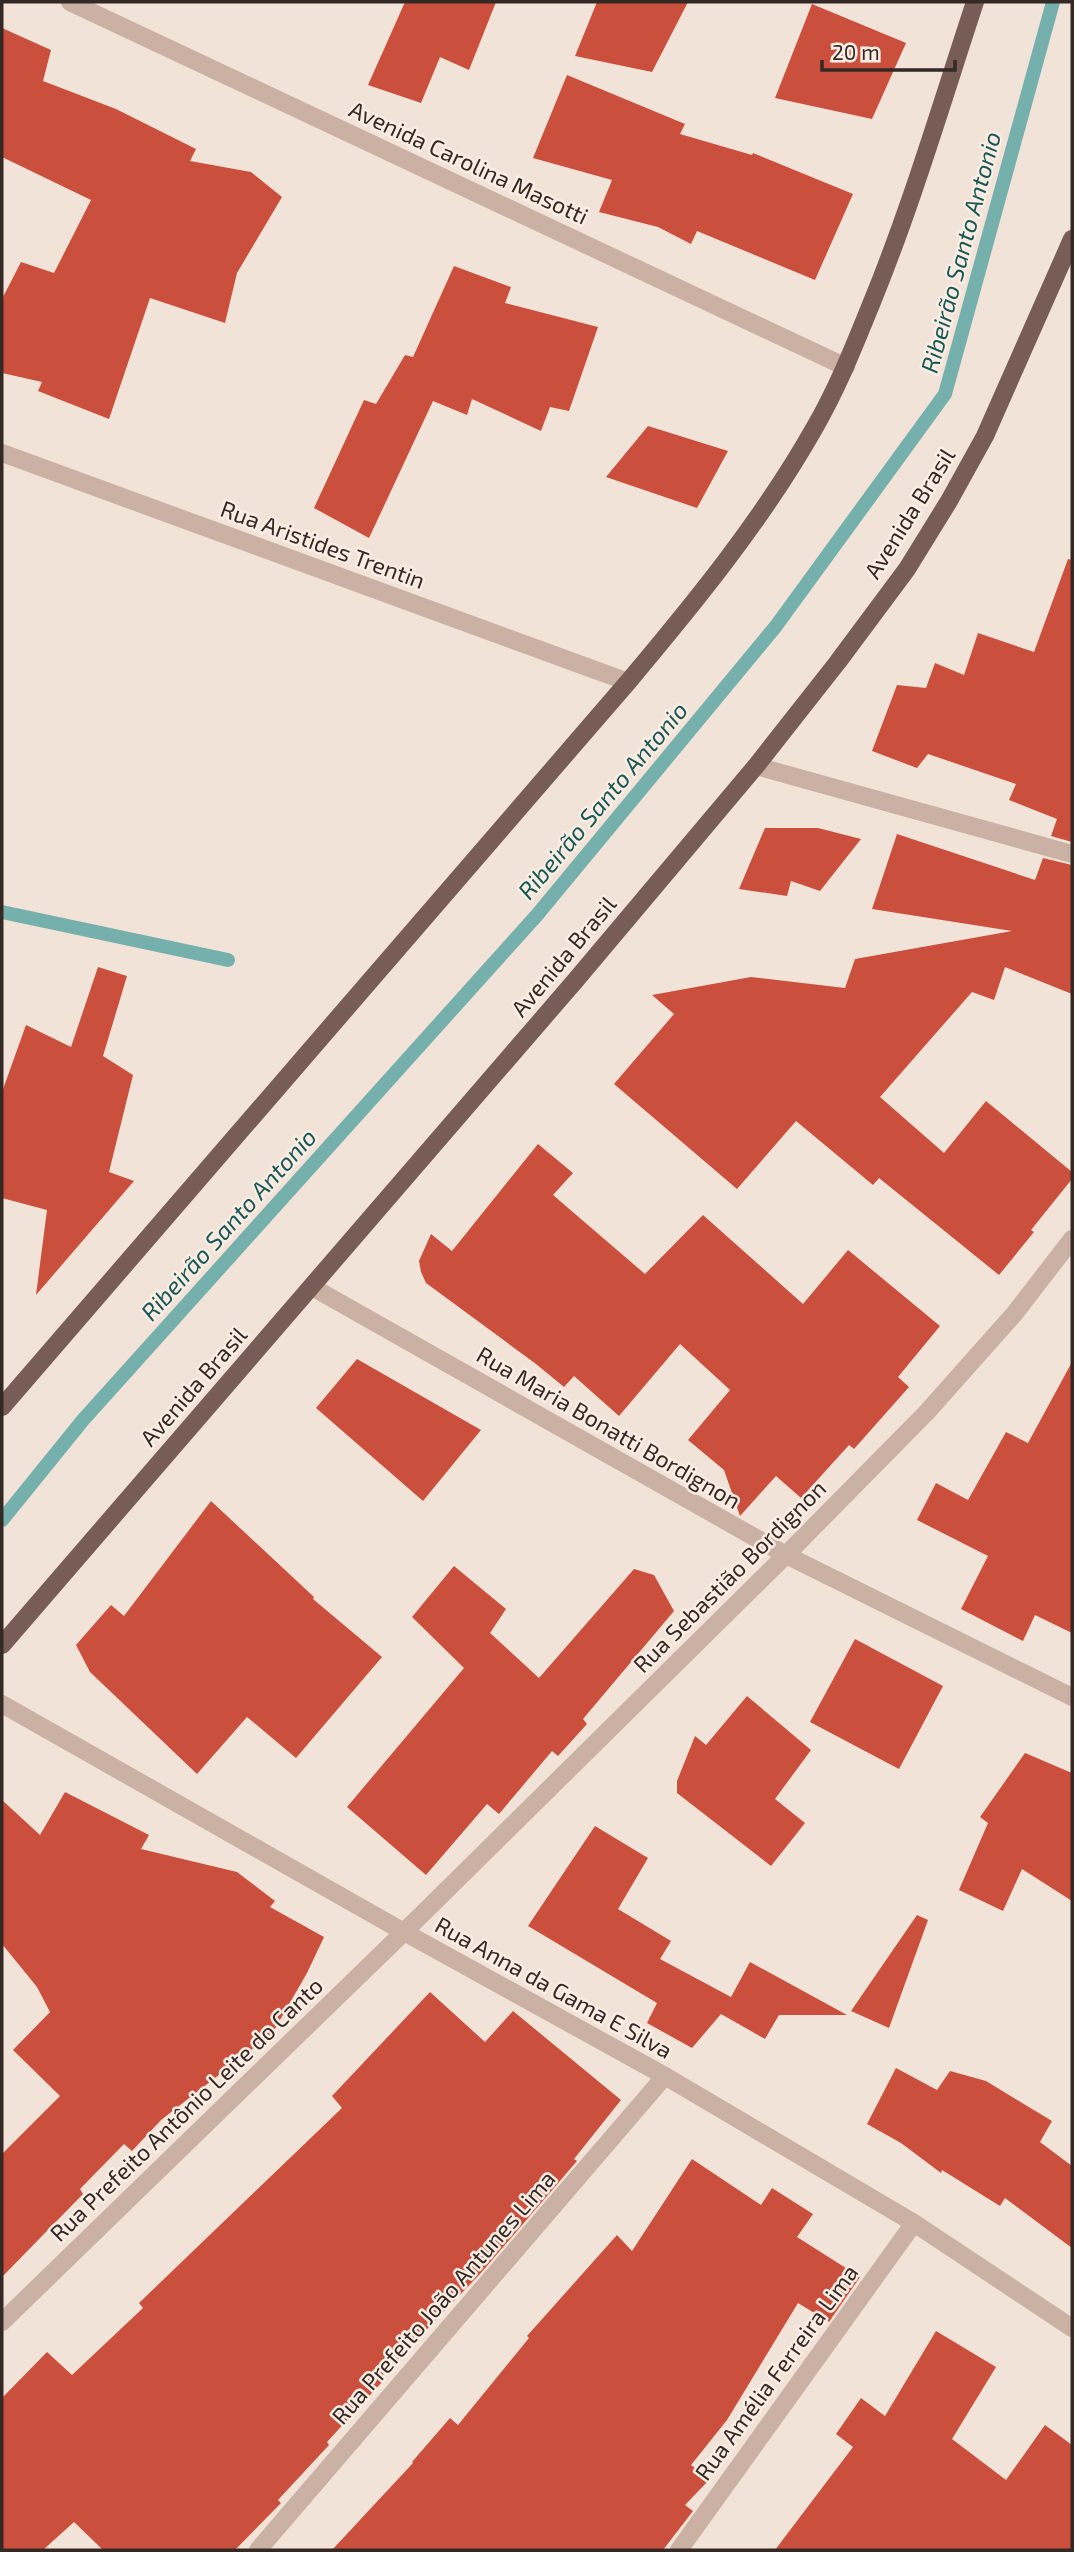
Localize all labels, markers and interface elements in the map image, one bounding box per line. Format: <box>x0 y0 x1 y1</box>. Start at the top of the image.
scale bar <box>822 28 955 72</box>
text: 20 m <box>832 39 880 64</box>
street label: Avenida Carolina Masotti <box>345 94 593 230</box>
water label: Ribeirão Santo Antonio <box>914 128 1006 376</box>
street label: Avenida Brasil <box>858 442 960 583</box>
street label: Rua Aristides Trentin <box>217 494 429 594</box>
water label: Ribeirão Santo Antonio <box>511 696 693 904</box>
street label: Avenida Brasil <box>505 890 622 1022</box>
water label: Ribeirão Santo Antonio <box>134 1122 322 1326</box>
street label: Avenida Brasil <box>134 1321 252 1451</box>
street label: Rua Maria Bonatti Bordignon <box>472 1340 746 1514</box>
street label: Rua Sebastião Bordignon <box>627 1474 831 1678</box>
street label: Rua Anna da Gama E Silva <box>431 1910 677 2064</box>
street label: Rua Prefeito Antônio Leite do Canto <box>44 1971 328 2247</box>
street label: Rua Prefeito João Antunes Lima <box>325 2165 561 2429</box>
street label: Rua Amélia Ferreira Lima <box>688 2259 864 2485</box>

